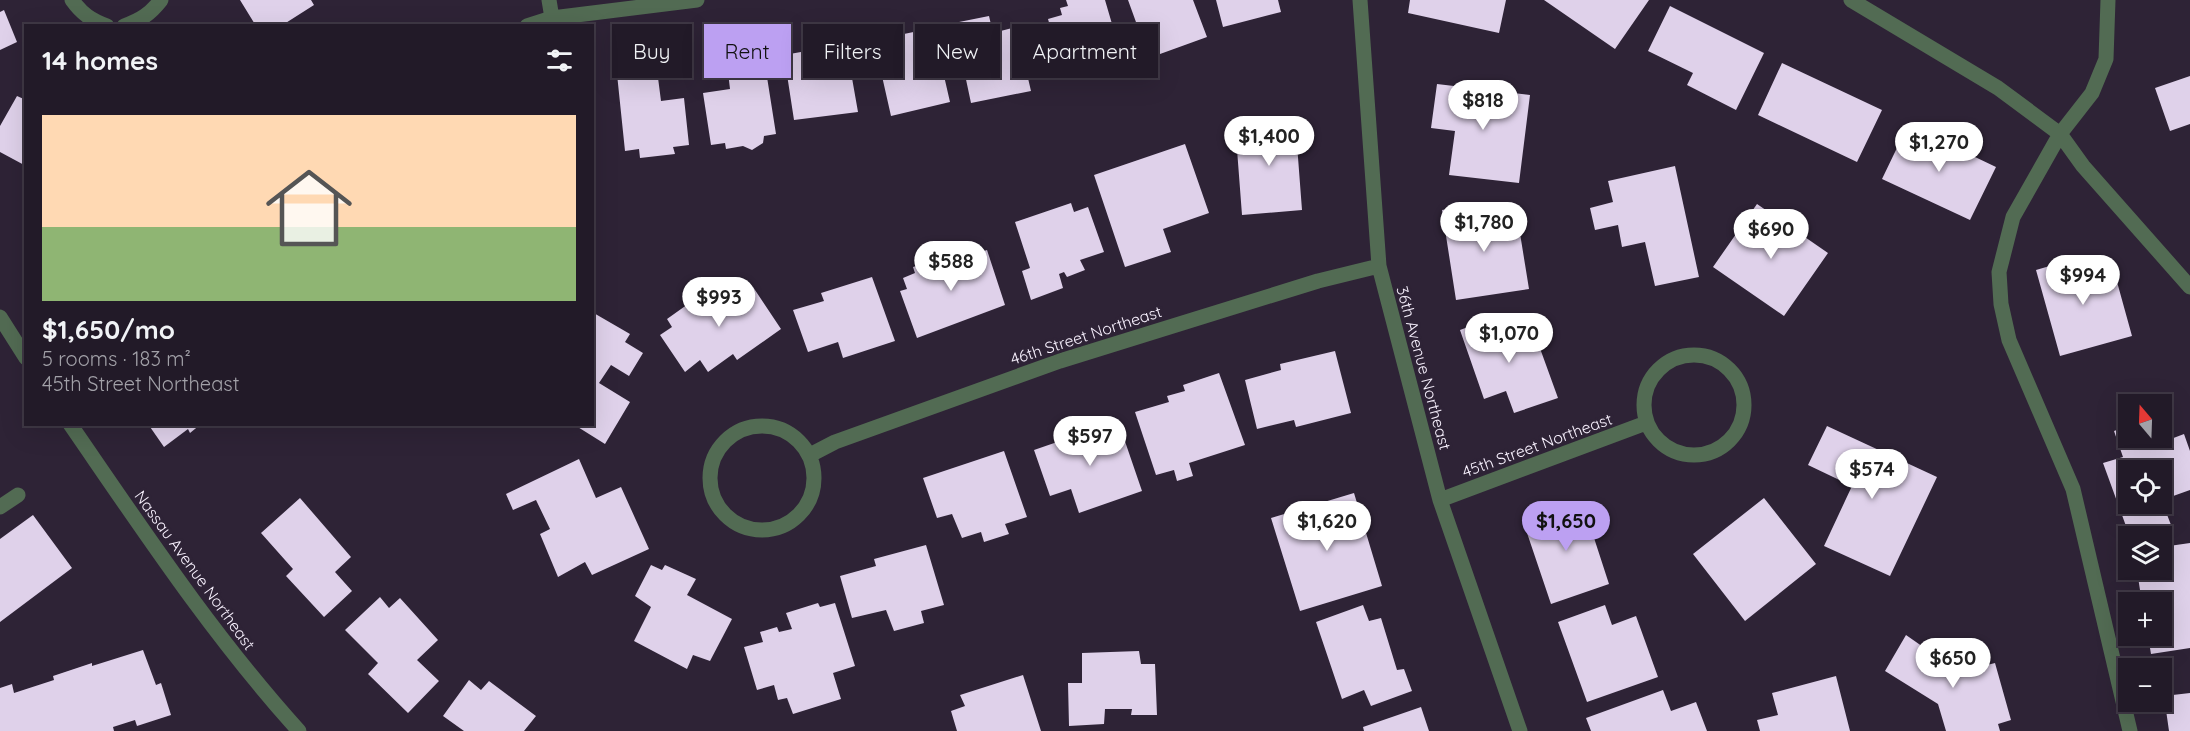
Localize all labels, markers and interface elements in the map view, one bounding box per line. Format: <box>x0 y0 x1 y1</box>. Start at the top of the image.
chip: Buy <box>612 24 692 78</box>
chip: Rent <box>704 24 791 78</box>
chip: Filters <box>803 24 903 78</box>
chip: New <box>915 24 1000 78</box>
chip: Apartment <box>1012 24 1158 78</box>
text: 14 homes <box>42 44 158 77</box>
icon: filters <box>543 44 576 77</box>
pin: $818 <box>1447 80 1519 131</box>
text: $818 <box>1462 87 1504 112</box>
pin: $1,400 <box>1220 116 1318 167</box>
pin: $1,270 <box>1890 122 1988 173</box>
text: $1,400 <box>1238 123 1300 148</box>
text: $1,270 <box>1909 129 1969 154</box>
icon: home <box>255 154 363 262</box>
pin: $1,780 <box>1435 202 1533 253</box>
text: $1,780 <box>1454 209 1514 234</box>
pin: $690 <box>1735 209 1807 260</box>
text: $690 <box>1748 216 1794 241</box>
pin: $588 <box>915 241 987 292</box>
text: $588 <box>928 248 974 273</box>
pin: $994 <box>2047 255 2119 306</box>
text: $994 <box>2060 262 2106 287</box>
pin: $993 <box>683 277 755 328</box>
text: $993 <box>696 284 742 309</box>
street label: 36th Avenue Northeast <box>1393 284 1455 452</box>
street label: 46th Street Northeast <box>1008 301 1164 369</box>
text: $1,650/mo <box>42 313 175 346</box>
pin: $1,070 <box>1460 313 1558 364</box>
text: $1,070 <box>1479 320 1539 345</box>
text: 5 rooms · 183 m² <box>42 346 191 371</box>
text: 45th Street Northeast <box>42 371 239 396</box>
north arrow <box>2118 394 2172 448</box>
map controls <box>2118 394 2172 712</box>
street label: 45th Street Northeast <box>1459 409 1615 481</box>
pin: $597 <box>1054 416 1126 467</box>
text: $597 <box>1067 423 1113 448</box>
pin: $574 <box>1836 449 1908 500</box>
text: $574 <box>1849 456 1895 481</box>
button: locate <box>2118 460 2172 514</box>
street label: Nassau Avenue Northeast <box>130 486 260 654</box>
pin: $1,620 <box>1278 501 1376 552</box>
pin: $1,650 <box>1517 501 1615 552</box>
text: $1,620 <box>1297 508 1357 533</box>
text: $1,650 <box>1536 508 1596 533</box>
button: layers <box>2118 526 2172 580</box>
button: + <box>2118 592 2172 646</box>
pin: $650 <box>1917 638 1989 689</box>
text: $650 <box>1930 645 1976 670</box>
button: − <box>2118 658 2172 712</box>

